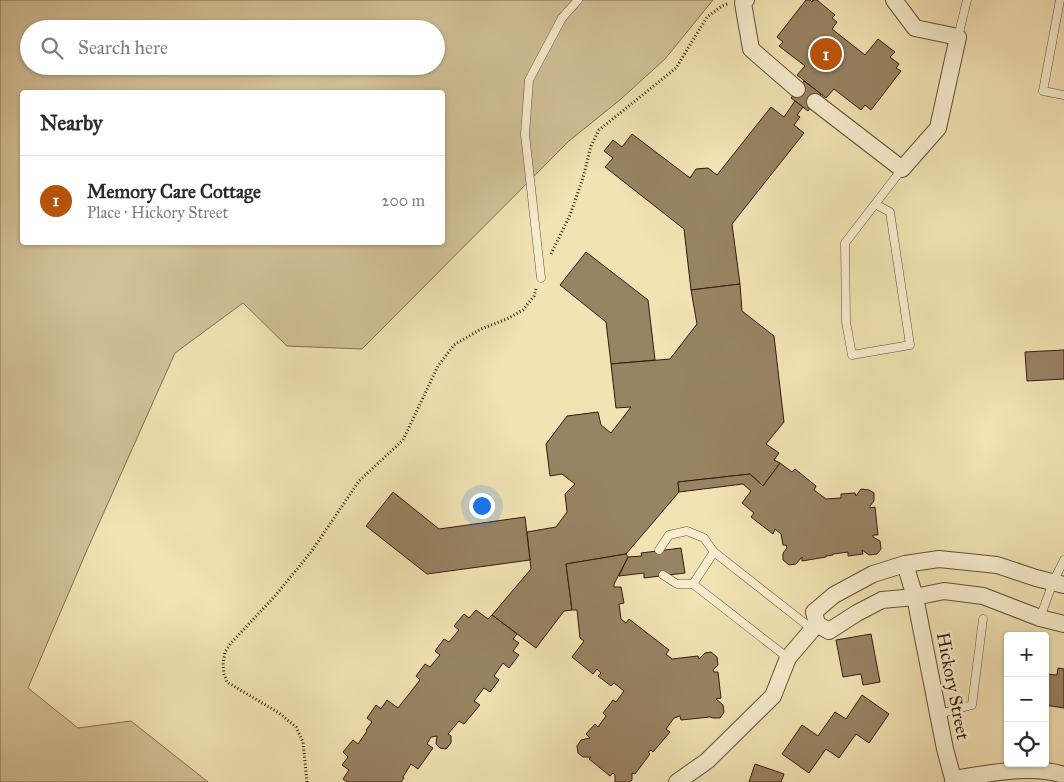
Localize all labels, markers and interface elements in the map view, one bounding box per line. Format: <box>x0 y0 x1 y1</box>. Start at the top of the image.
search box <box>20 20 445 75</box>
icon: search <box>38 34 66 62</box>
pin: 1 <box>810 35 842 73</box>
text: Search here <box>78 36 168 59</box>
text: Nearby <box>40 110 103 136</box>
text: Memory Care Cottage <box>87 180 261 203</box>
text: 1 <box>53 191 59 210</box>
text: 200 m <box>382 191 425 210</box>
text: Place · Hickory Street <box>87 203 228 222</box>
your location <box>469 493 495 519</box>
street label: Hickory Street <box>932 630 974 742</box>
map controls <box>1004 632 1049 767</box>
button: + <box>1004 632 1049 677</box>
button: − <box>1004 677 1049 722</box>
button: locate <box>1004 722 1049 767</box>

